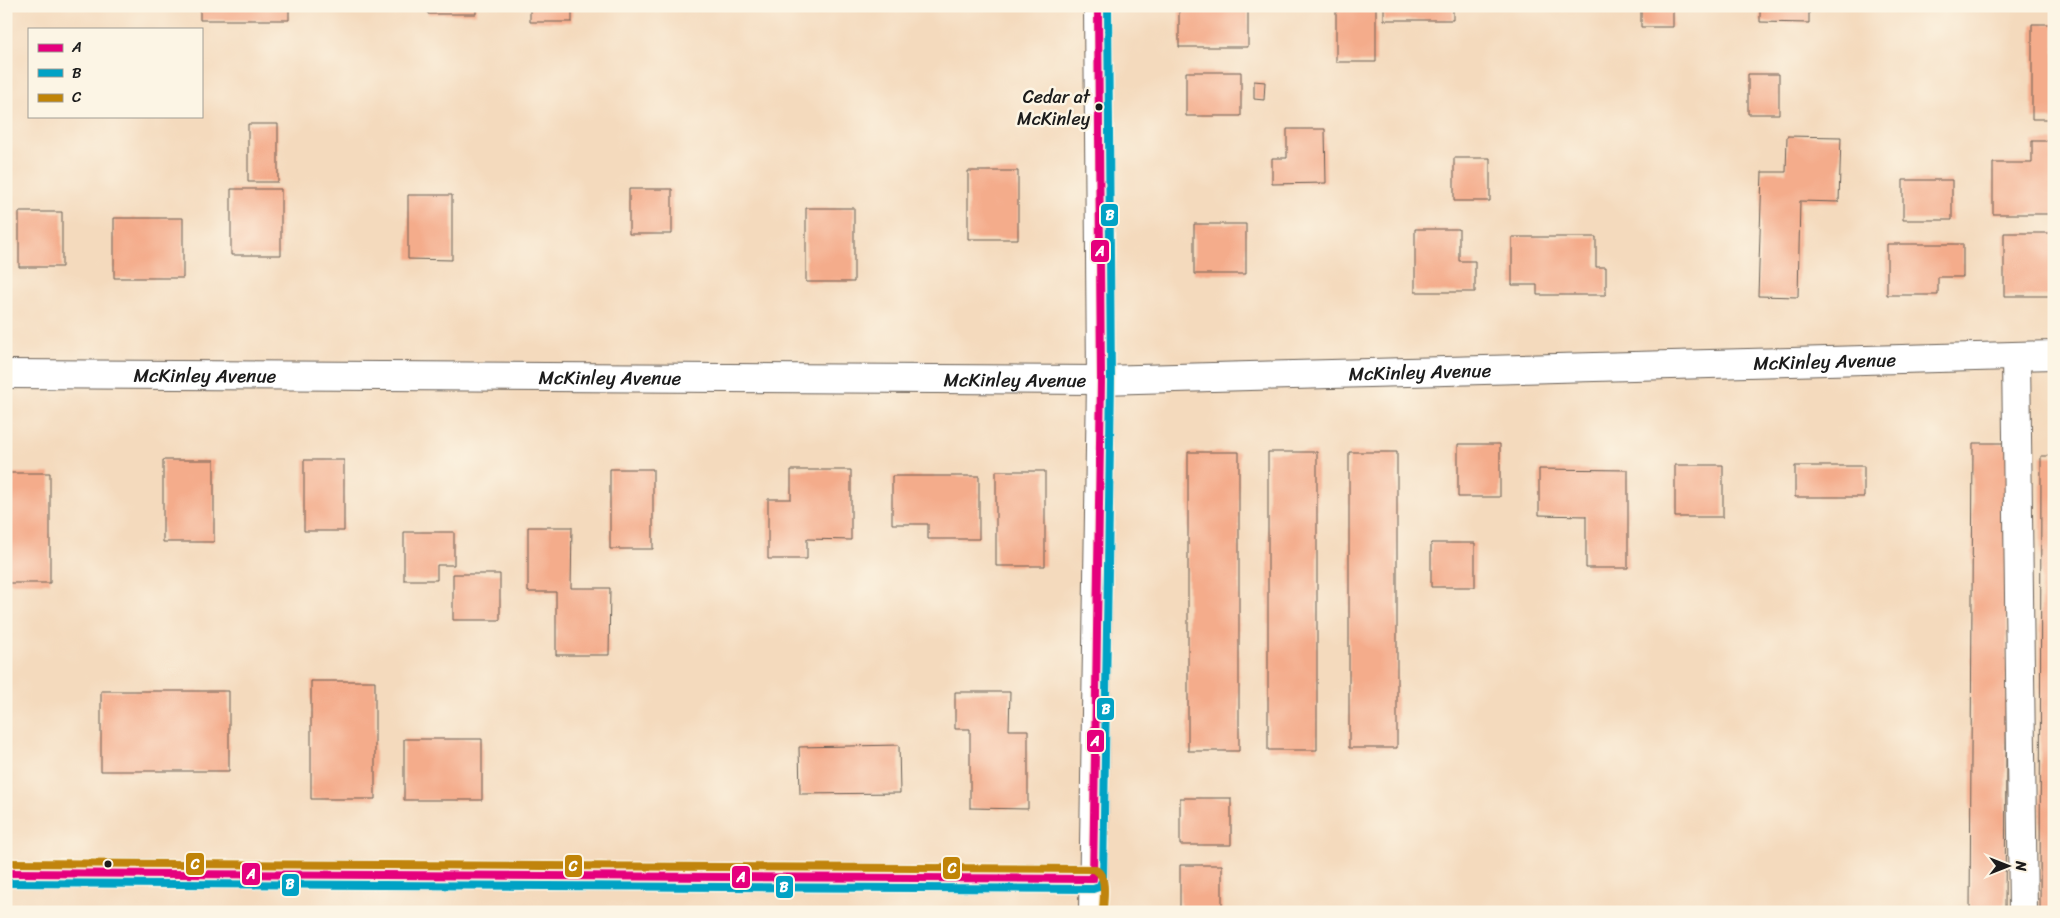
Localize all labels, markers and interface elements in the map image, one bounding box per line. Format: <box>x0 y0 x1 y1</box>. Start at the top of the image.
legend <box>28 28 202 118</box>
text: A <box>71 34 82 60</box>
text: B <box>72 60 82 86</box>
place label: Cedar at McKinley <box>1017 81 1091 135</box>
text: C <box>72 84 82 110</box>
marker: Cedar at McKinley <box>1094 102 1104 112</box>
line badge: B <box>1100 203 1119 227</box>
text: B <box>1106 203 1115 228</box>
line badge: A <box>1090 239 1110 263</box>
text: A <box>1094 239 1105 264</box>
street label: McKinley Avenue <box>1753 343 1897 379</box>
street label: McKinley Avenue <box>1348 353 1492 390</box>
street label: McKinley Avenue <box>133 358 277 392</box>
street label: McKinley Avenue <box>538 360 682 394</box>
street label: McKinley Avenue <box>943 363 1087 396</box>
line badge: B <box>1096 697 1115 721</box>
text: B <box>1102 697 1111 722</box>
line badge: A <box>1086 729 1105 753</box>
text: A <box>1089 729 1100 754</box>
north arrow <box>1982 840 2032 890</box>
line badge: C <box>185 852 205 876</box>
text: C <box>190 852 200 877</box>
line badge: C <box>564 854 583 878</box>
text: C <box>568 854 578 879</box>
line badge: C <box>942 856 961 880</box>
text: C <box>947 856 957 881</box>
unlabelled marker <box>103 859 113 869</box>
text: N <box>2008 860 2033 871</box>
line badge: A <box>241 862 261 886</box>
text: A <box>245 862 256 887</box>
line badge: A <box>731 865 751 889</box>
text: A <box>735 865 746 890</box>
text: B <box>286 872 295 897</box>
line badge: B <box>281 873 300 897</box>
line badge: B <box>775 875 794 899</box>
text: B <box>780 875 789 900</box>

